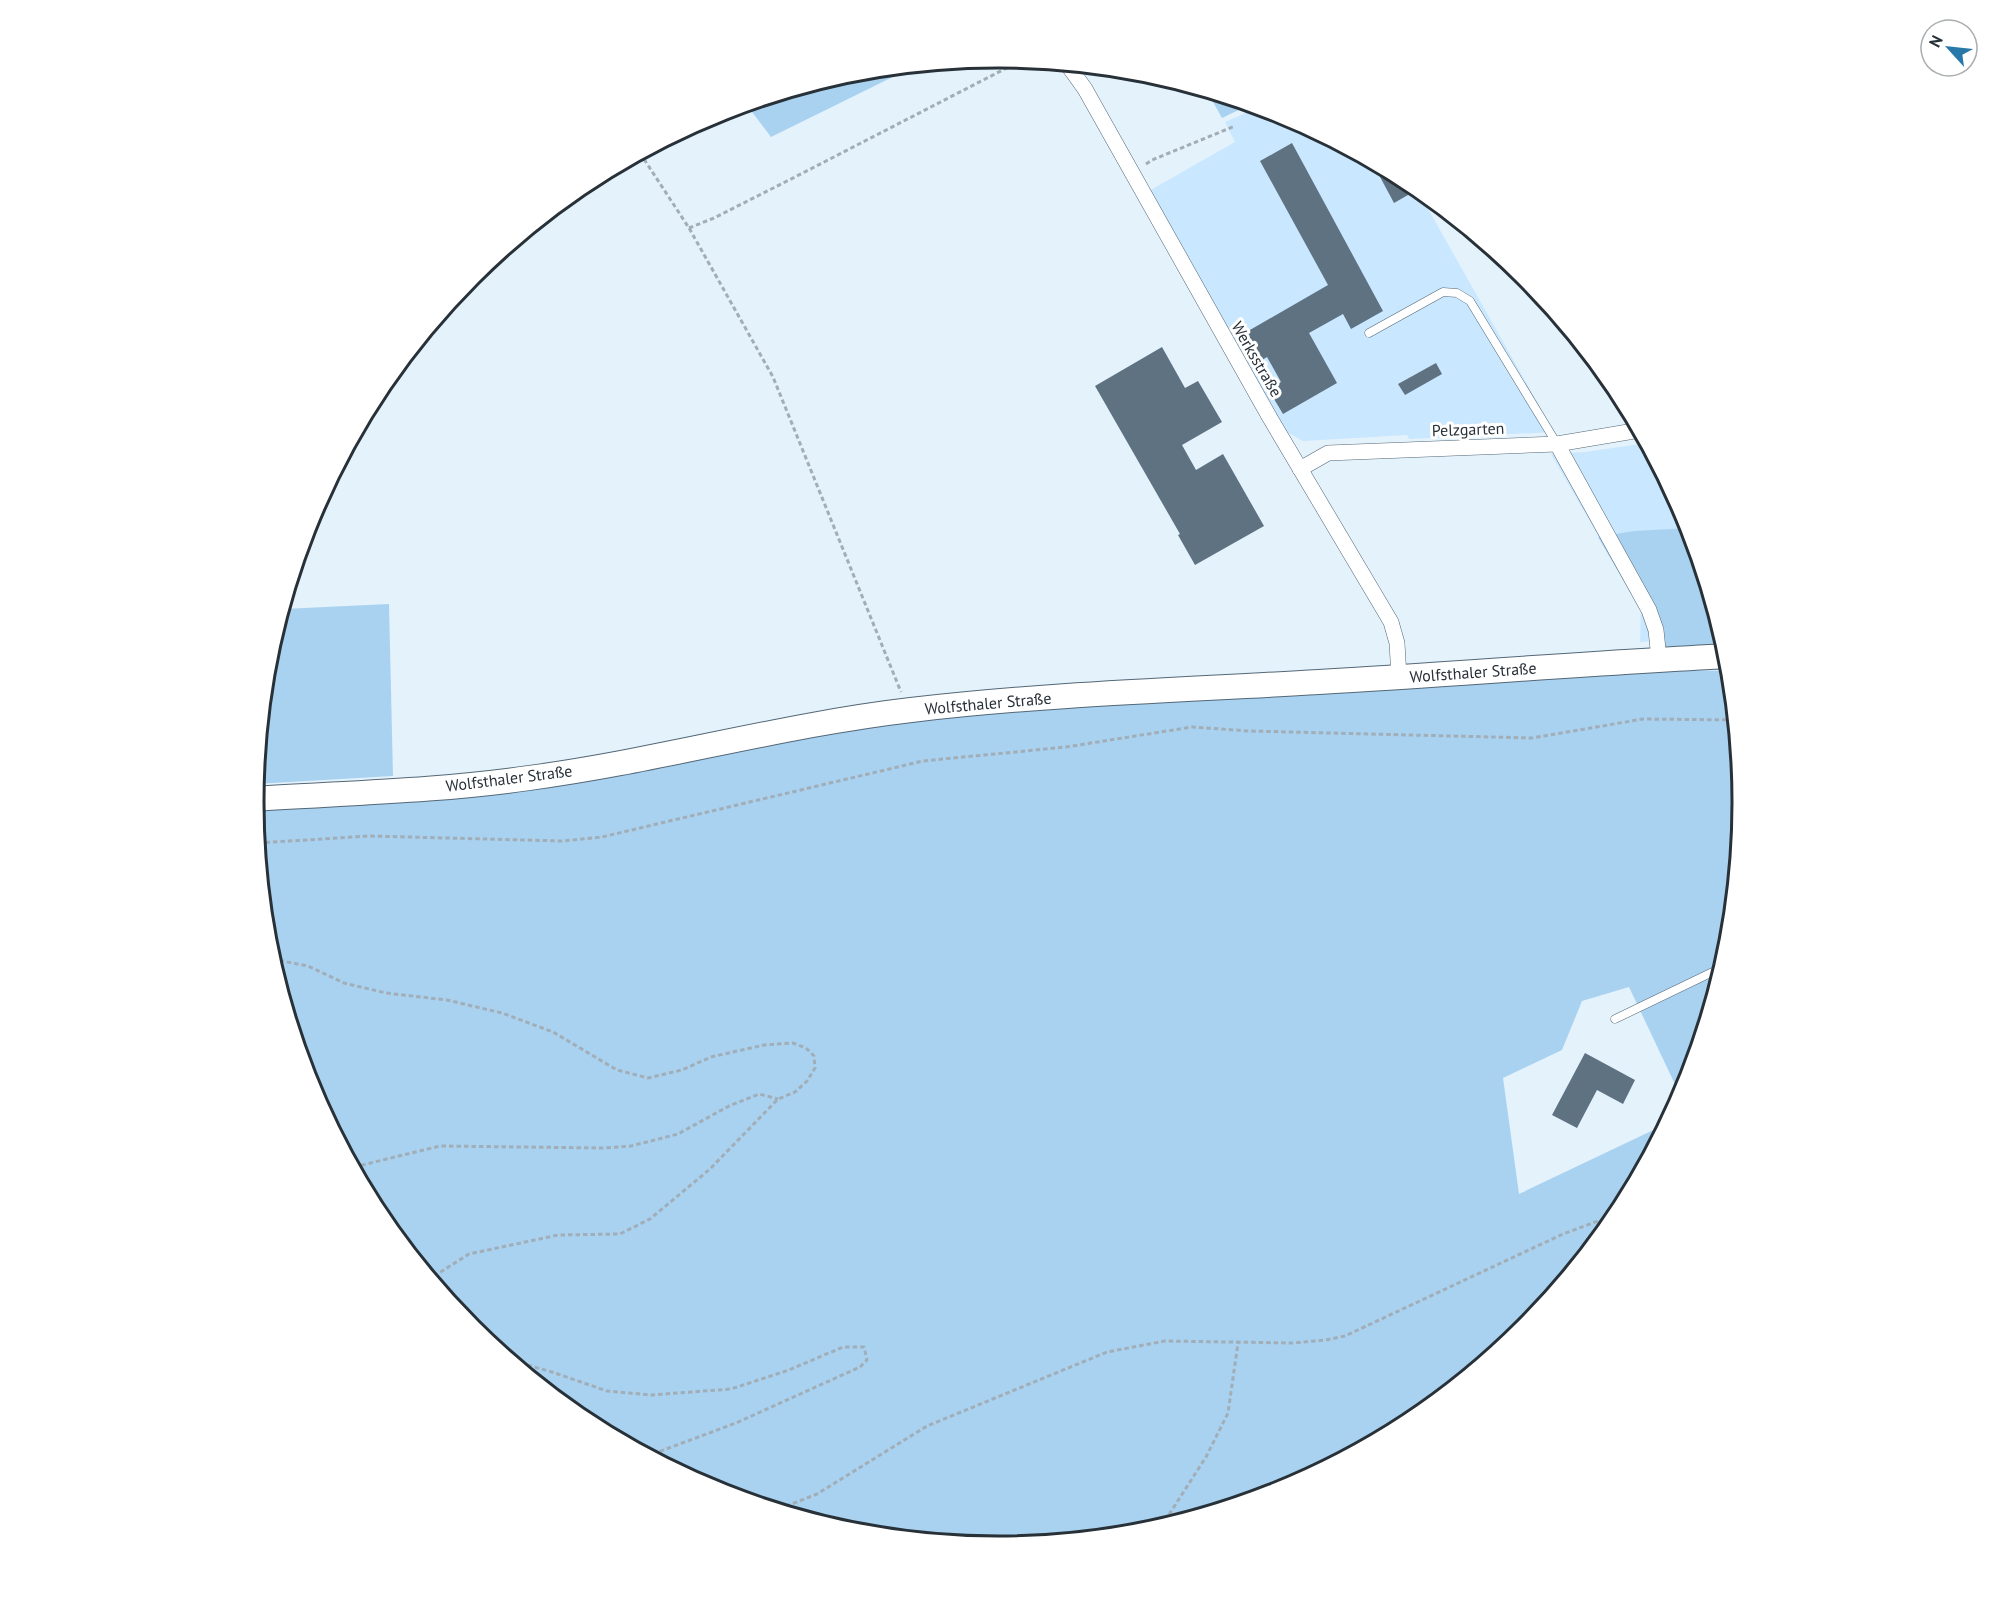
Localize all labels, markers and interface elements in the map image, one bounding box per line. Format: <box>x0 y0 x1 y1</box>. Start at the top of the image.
north arrow <box>1919 18 1979 78</box>
text: N <box>1924 32 1947 50</box>
street label: Werksstraße <box>1227 318 1287 400</box>
street label: Pelzgarten <box>1431 418 1505 440</box>
street label: Wolfsthaler Straße <box>1409 658 1537 686</box>
street label: Wolfsthaler Straße <box>924 687 1052 719</box>
street label: Wolfsthaler Straße <box>445 760 573 796</box>

